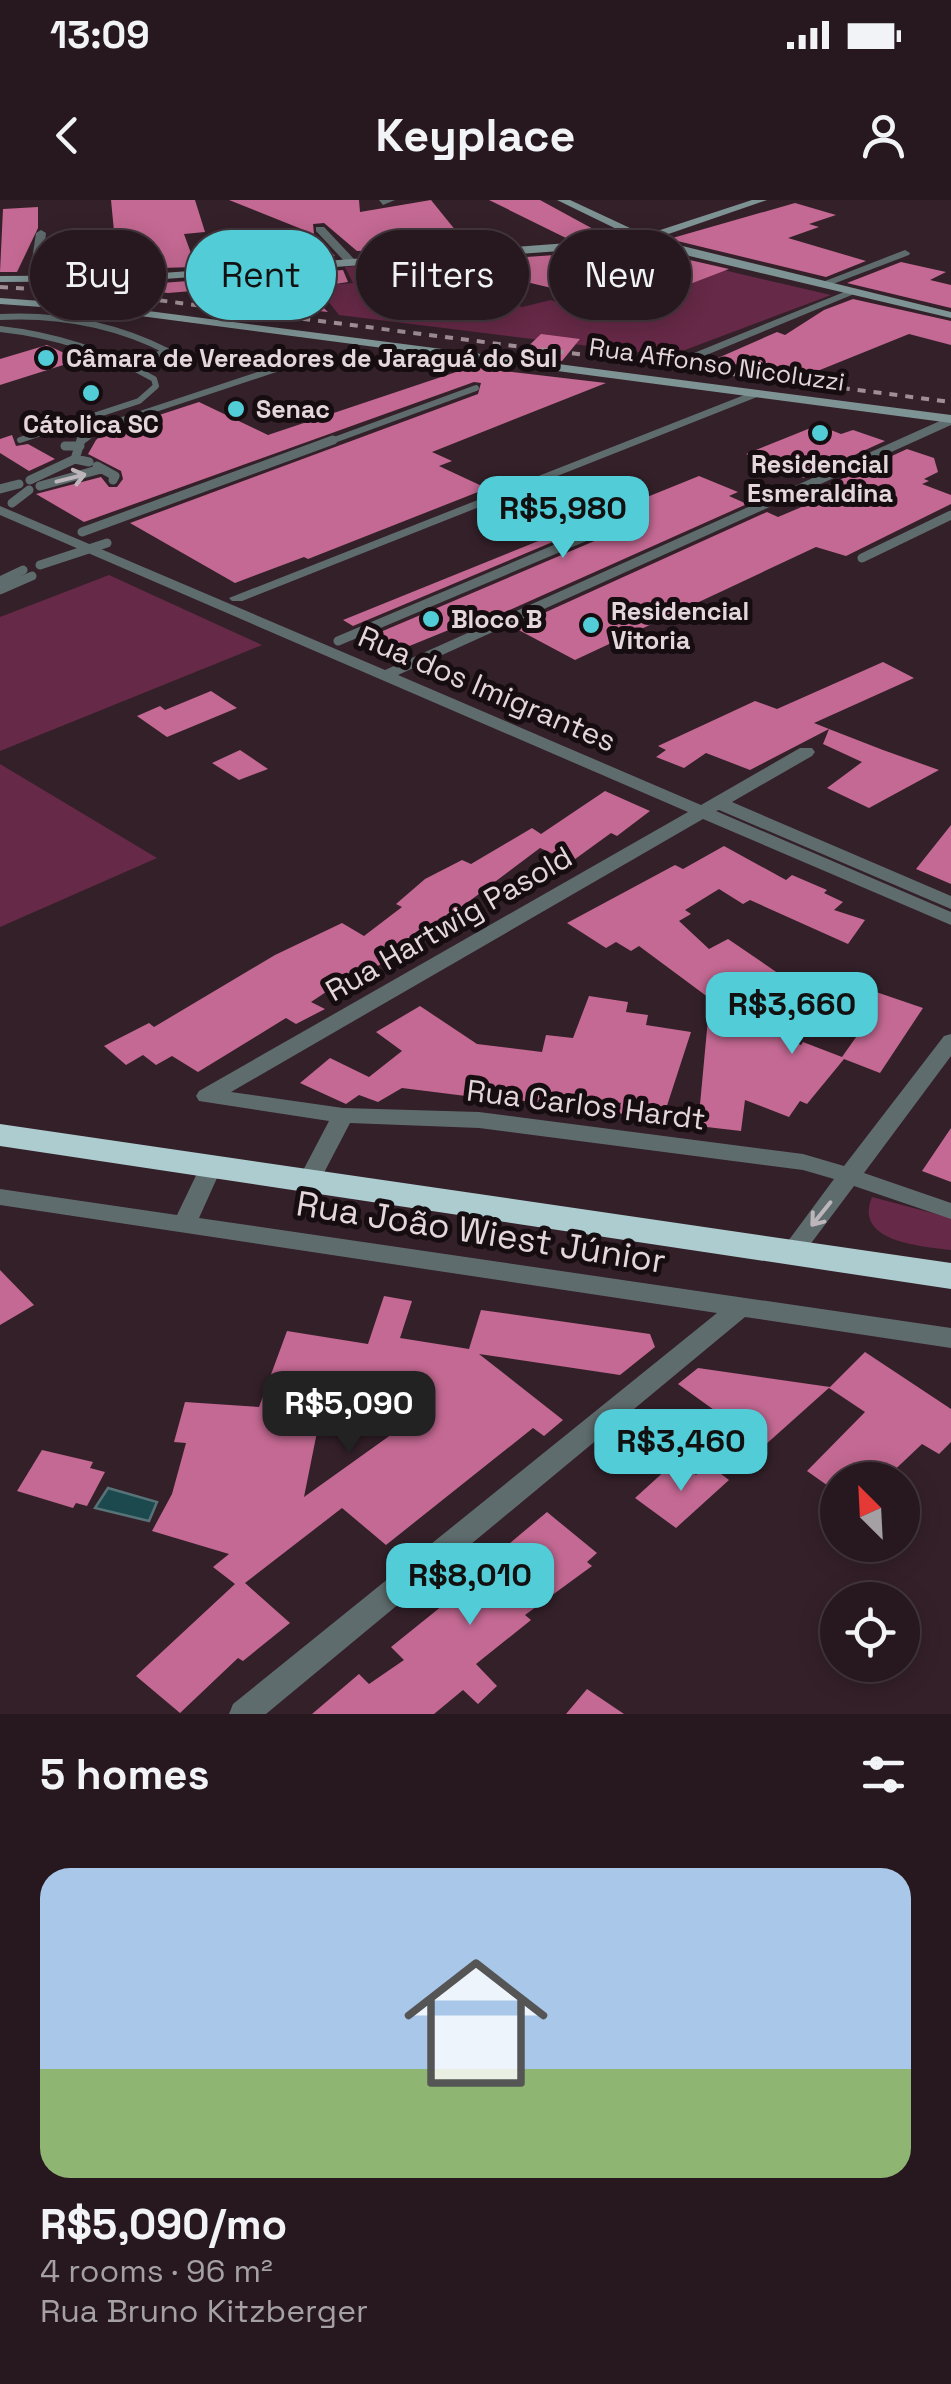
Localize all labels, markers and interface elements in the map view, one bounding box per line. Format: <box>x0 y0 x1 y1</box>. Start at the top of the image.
text: 13:09 <box>50 11 150 59</box>
text: Keyplace <box>376 107 575 164</box>
icon: back <box>40 108 95 163</box>
icon: person <box>856 108 911 163</box>
chip: Buy <box>30 230 166 320</box>
chip: Rent <box>186 230 336 320</box>
chip: Filters <box>356 230 529 320</box>
chip: New <box>549 230 691 320</box>
street label: Rua Affonso Nicoluzzi <box>587 330 847 398</box>
place label: Câmara de Vereadores de Jaraguá do Sul <box>66 342 557 374</box>
marker: Câmara de Vereadores de Jaraguá do Sul <box>35 347 57 369</box>
marker: Cátolica SC <box>80 382 102 404</box>
place label: Senac <box>256 393 330 425</box>
marker: Senac <box>225 398 247 420</box>
place label: Cátolica SC <box>23 408 159 440</box>
marker: Residencial Esmeraldina <box>809 422 831 444</box>
place label: Residencial Esmeraldina <box>747 448 893 509</box>
one-way arrow <box>55 468 86 487</box>
pin: R$5,980 <box>471 476 655 561</box>
text: R$5,980 <box>499 488 627 528</box>
place label: Residencial Vitoria <box>611 595 749 656</box>
place label: Bloco B <box>451 603 542 635</box>
marker: Bloco B <box>420 608 442 630</box>
marker: Residencial Vitoria <box>580 614 602 636</box>
street label: Rua dos Imigrantes <box>352 617 622 760</box>
street label: Rua Hartwig Pasold <box>318 837 579 1010</box>
pin: R$3,660 <box>700 972 884 1057</box>
text: R$3,660 <box>728 984 856 1024</box>
street label: Rua Carlos Hardt <box>464 1071 708 1139</box>
street label: Rua João Wiest Júnior <box>293 1181 669 1283</box>
one-way arrow <box>810 1201 832 1227</box>
pin: R$5,090 <box>257 1371 441 1456</box>
text: R$5,090 <box>284 1383 414 1423</box>
pin: R$3,460 <box>589 1409 773 1494</box>
text: R$3,460 <box>616 1421 746 1461</box>
north arrow <box>820 1462 920 1562</box>
map controls <box>820 1462 920 1682</box>
pin: R$8,010 <box>378 1543 562 1628</box>
text: R$8,010 <box>408 1555 532 1595</box>
button: locate <box>820 1582 920 1682</box>
icon: filters <box>856 1747 911 1802</box>
text: 5 homes <box>40 1748 210 1801</box>
icon: home <box>386 1933 566 2113</box>
text: R$5,090/mo <box>40 2198 287 2251</box>
text: 4 rooms · 96 m² <box>40 2251 273 2291</box>
text: Rua Bruno Kitzberger <box>40 2291 368 2331</box>

